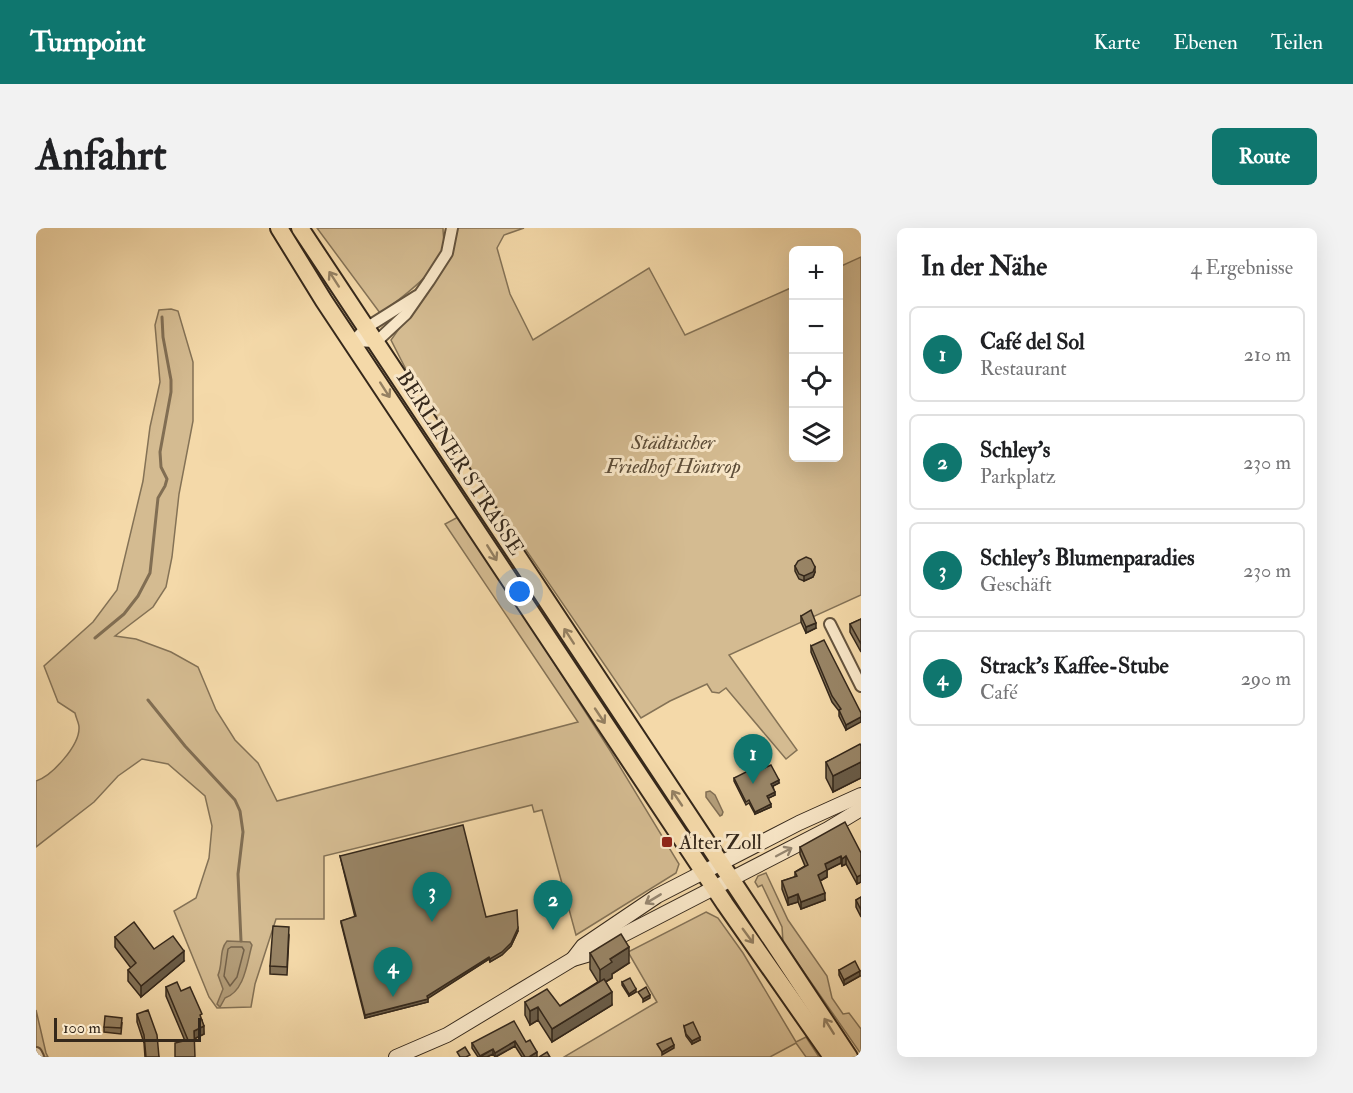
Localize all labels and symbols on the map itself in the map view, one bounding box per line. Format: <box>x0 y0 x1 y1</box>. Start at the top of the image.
one-way arrow <box>328 271 340 288</box>
street label: BERLINER STRASSE <box>390 365 530 561</box>
one-way arrow <box>379 381 391 398</box>
park label: Städtischer Friedhof Höntrop <box>604 429 741 480</box>
one-way arrow <box>487 544 499 561</box>
your location <box>505 577 534 606</box>
one-way arrow <box>563 628 575 644</box>
one-way arrow <box>594 707 606 723</box>
pin: 1 <box>734 734 772 784</box>
one-way arrow <box>671 790 683 807</box>
place label: Alter Zoll <box>678 829 763 856</box>
marker: Alter Zoll <box>660 835 674 849</box>
one-way arrow <box>775 846 792 858</box>
pin: 3 <box>412 872 452 922</box>
pin: 2 <box>534 880 572 930</box>
one-way arrow <box>645 893 662 905</box>
one-way arrow <box>742 927 755 943</box>
pin: 4 <box>374 948 412 997</box>
scale bar <box>54 1015 201 1042</box>
one-way arrow <box>822 1018 834 1035</box>

